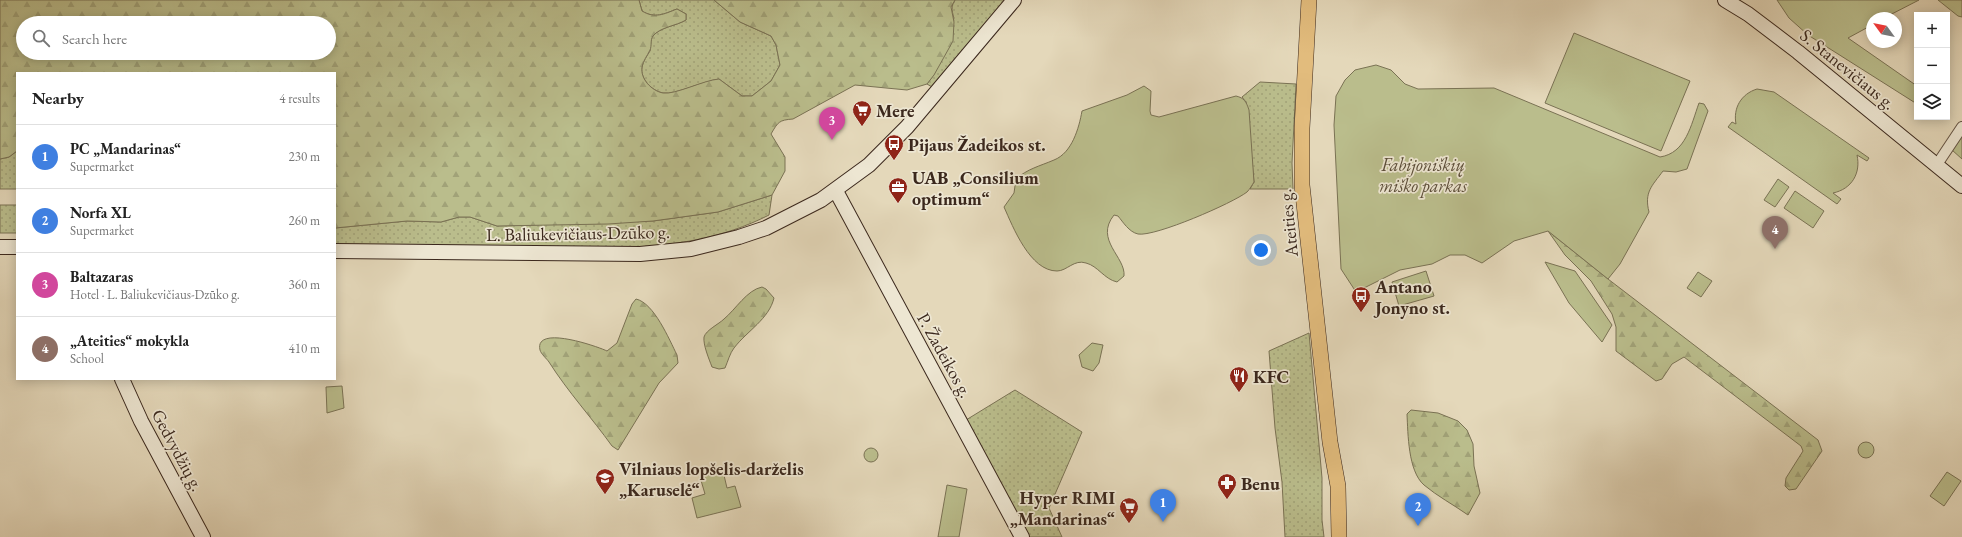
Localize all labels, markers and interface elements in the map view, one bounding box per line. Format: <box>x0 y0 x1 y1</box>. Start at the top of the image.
north arrow <box>1866 12 1902 48</box>
map controls <box>1914 12 1950 120</box>
button: + <box>1914 12 1950 48</box>
search box <box>16 16 336 60</box>
street label: S. Stanevičiaus g. <box>1796 24 1900 114</box>
icon: search <box>30 27 52 49</box>
text: Search here <box>62 29 127 48</box>
button: − <box>1914 48 1950 84</box>
button: layers <box>1914 84 1950 120</box>
text: Nearby <box>32 87 84 109</box>
text: 4 results <box>279 90 320 107</box>
supermarket icon: Mere <box>851 99 873 127</box>
place label: Mere <box>876 99 915 122</box>
pin: 3 <box>819 107 845 140</box>
bus stop icon: Pijaus Žadeikos st. <box>883 133 905 161</box>
place label: Pijaus Žadeikos st. <box>908 133 1046 156</box>
text: PC „Mandarinas“ <box>70 139 181 158</box>
text: 1 <box>42 148 48 165</box>
text: 230 m <box>289 148 320 165</box>
park label: Fabijoniškių miško parkas <box>1379 153 1468 198</box>
text: Supermarket <box>70 158 134 175</box>
place label: UAB „Consilium optimum“ <box>912 166 1039 210</box>
office icon: UAB „Consilium optimum“ <box>887 176 909 204</box>
street label: Ateities g. <box>1273 188 1303 259</box>
text: Norfa XL <box>70 203 131 222</box>
text: 2 <box>42 212 48 229</box>
text: 260 m <box>289 212 320 229</box>
pin: 4 <box>1762 216 1788 249</box>
street label: L. Baliukevičiaus-Dzūko g. <box>486 220 670 246</box>
text: Supermarket <box>70 222 134 239</box>
your location <box>1251 240 1271 260</box>
text: Baltazaras <box>70 267 133 286</box>
place label: Antano Jonyno st. <box>1373 275 1450 319</box>
text: 3 <box>42 276 48 293</box>
text: 360 m <box>289 276 320 293</box>
bus stop icon: Antano Jonyno st. <box>1350 285 1372 313</box>
text: Hotel · L. Baliukevičiaus-Dzūko g. <box>70 286 240 303</box>
street label: P. Žadeikos g. <box>912 308 978 402</box>
text: „Ateities“ mokykla <box>70 331 189 350</box>
text: 4 <box>42 340 48 357</box>
text: 410 m <box>289 340 320 357</box>
text: School <box>70 350 104 367</box>
restaurant icon: KFC <box>1228 365 1250 393</box>
place label: KFC <box>1253 365 1289 388</box>
street label: Gedvydžių g. <box>147 405 209 495</box>
place label: Vilniaus lopšelis-darželis „Karuselė“ <box>619 457 804 501</box>
school or university icon: Vilniaus lopšelis-darželis „Karuselė“ <box>594 467 616 495</box>
pharmacy icon: Benu <box>1216 472 1238 500</box>
place label: Benu <box>1241 472 1280 495</box>
place label: Hyper RIMI „Mandarinas“ <box>1010 486 1115 530</box>
pin: 1 <box>1150 489 1176 522</box>
pin: 2 <box>1405 493 1431 526</box>
supermarket icon: Hyper RIMI „Mandarinas“ <box>1118 496 1140 524</box>

